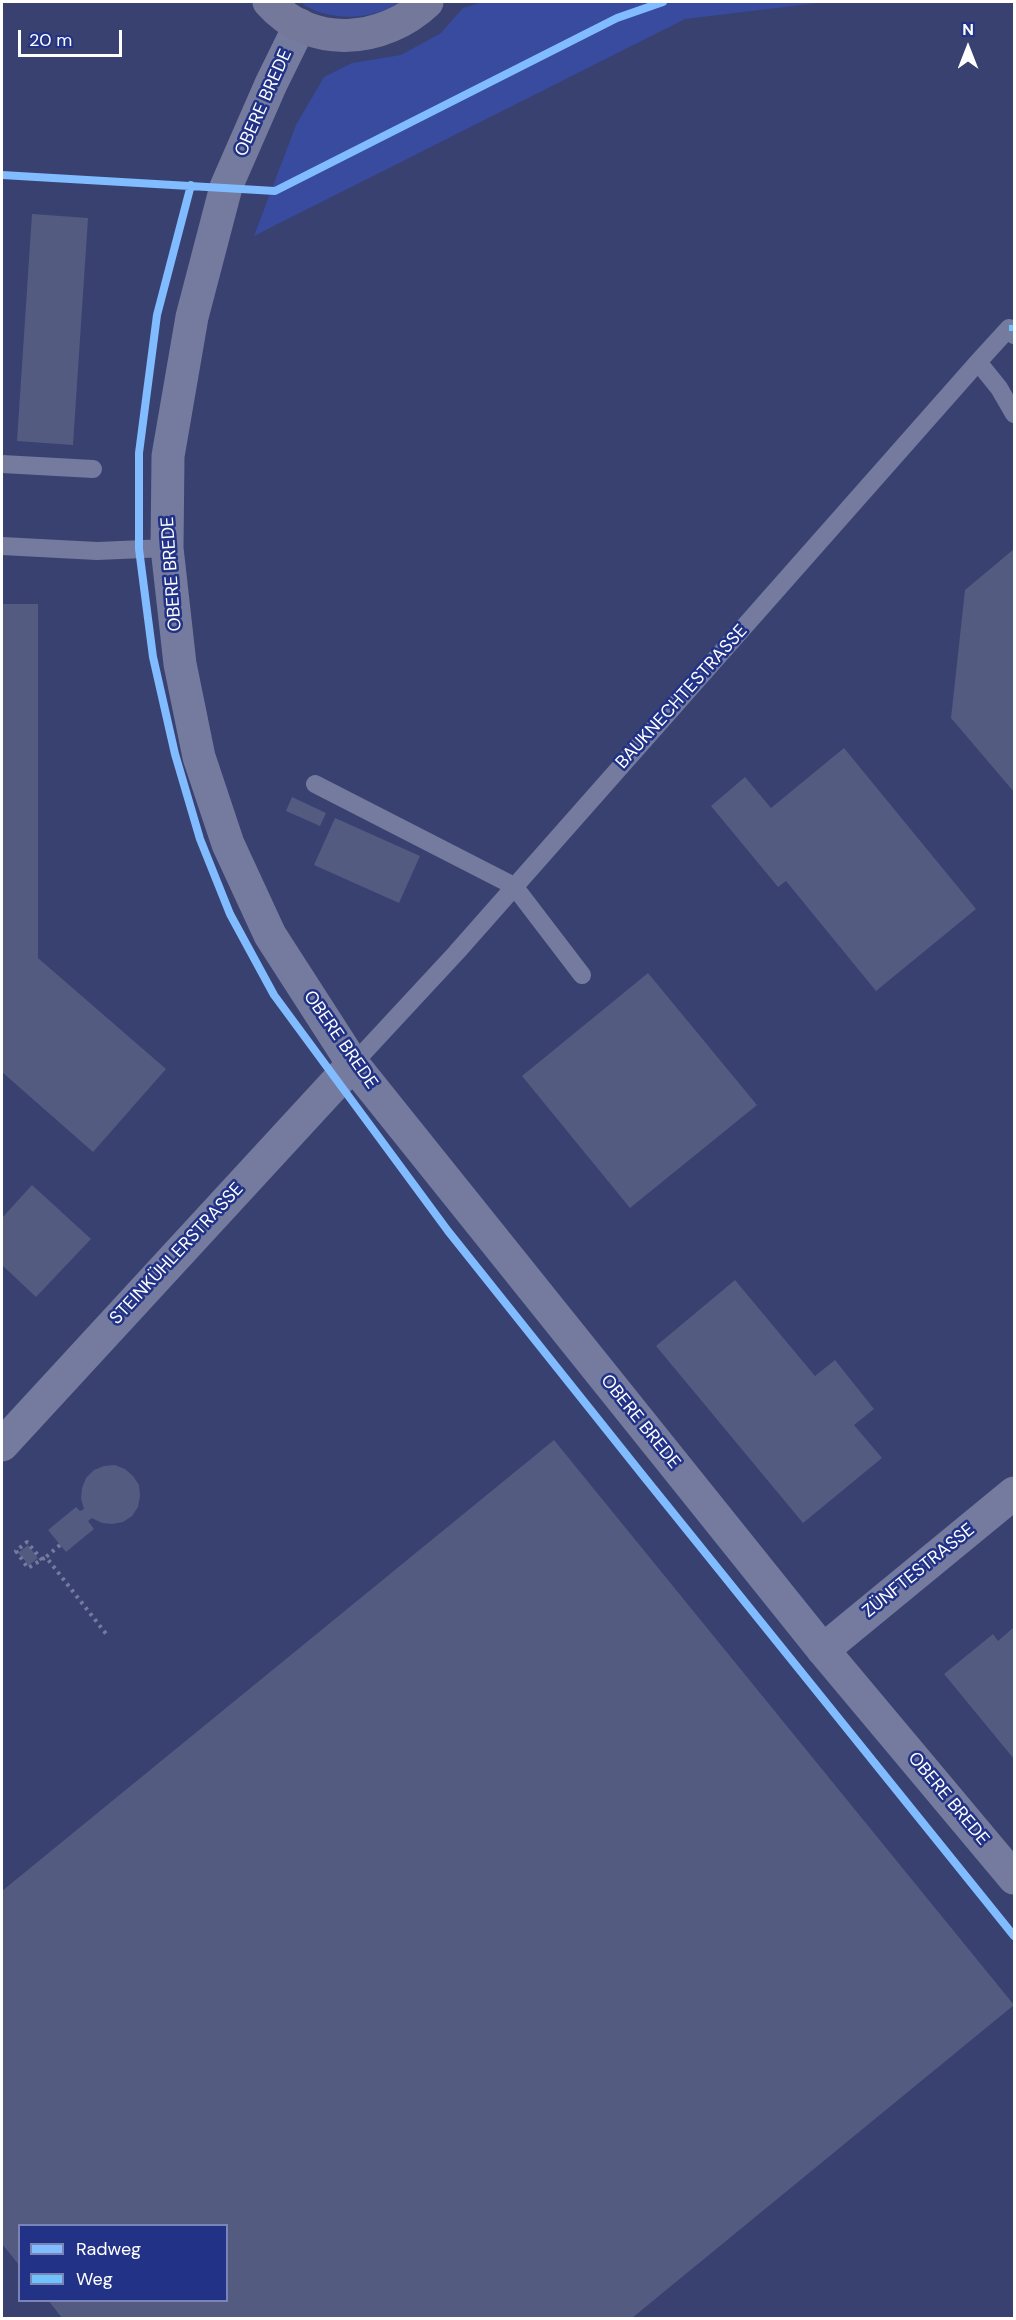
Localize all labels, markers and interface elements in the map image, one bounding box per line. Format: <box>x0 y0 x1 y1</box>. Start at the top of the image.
scale bar <box>21 18 124 56</box>
north arrow <box>938 18 998 78</box>
text: N <box>962 19 974 40</box>
text: 20 m <box>29 28 72 52</box>
street label: OBERE BREDE <box>231 46 297 160</box>
street label: OBERE BREDE <box>157 516 187 632</box>
street label: BAUKNECHTESTRASSE <box>612 621 752 773</box>
street label: OBERE BREDE <box>298 987 382 1093</box>
street label: STEINKÜHLERSTRASSE <box>106 1179 248 1329</box>
street label: OBERE BREDE <box>595 1371 685 1473</box>
street label: ZÜNFTESTRASSE <box>859 1519 979 1623</box>
street label: OBERE BREDE <box>903 1748 993 1850</box>
legend <box>18 2224 228 2302</box>
text: Radweg <box>76 2237 141 2261</box>
text: Weg <box>76 2267 113 2291</box>

